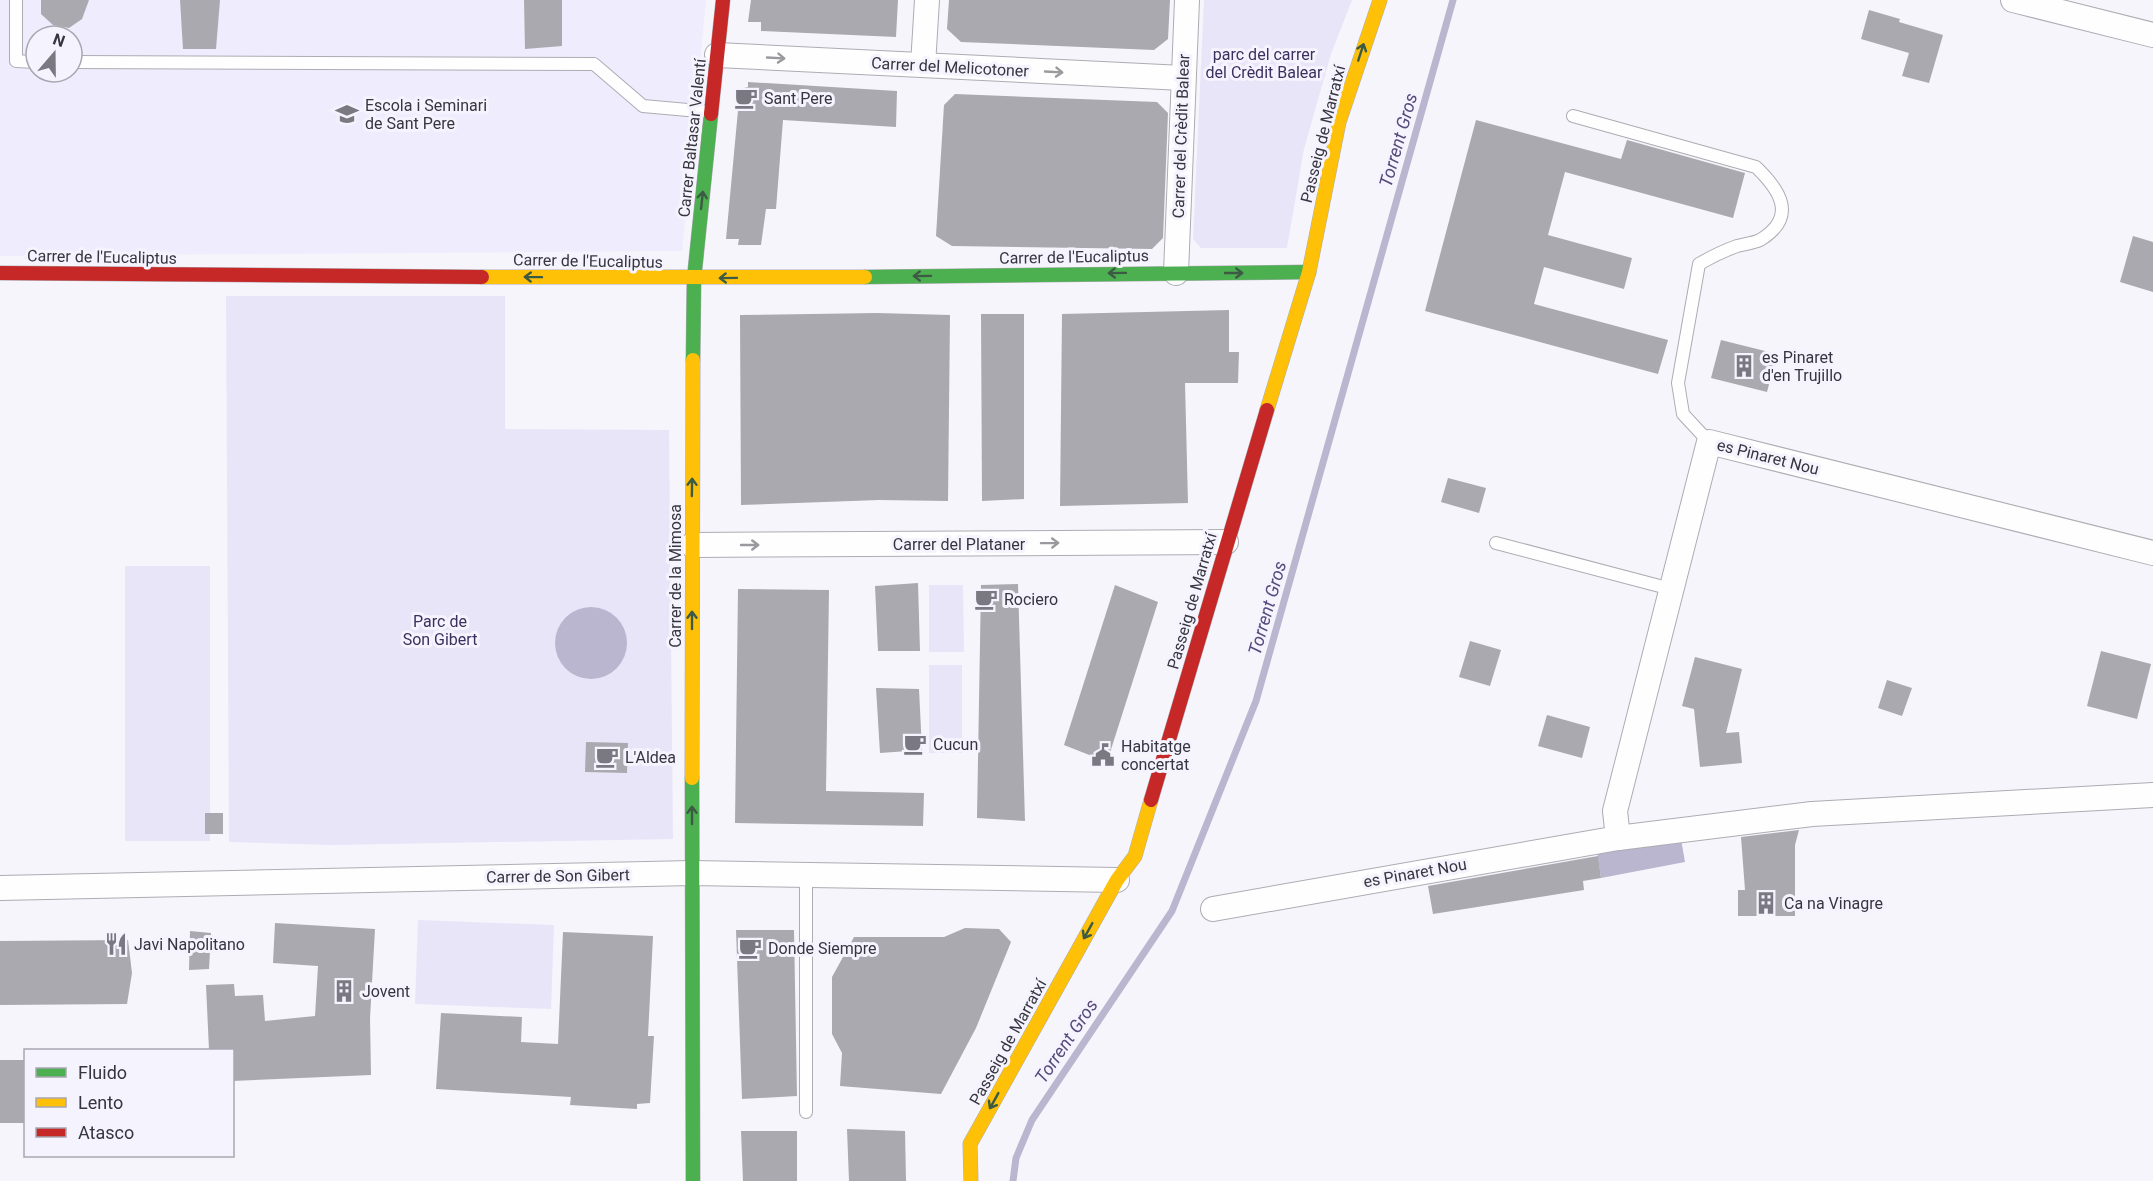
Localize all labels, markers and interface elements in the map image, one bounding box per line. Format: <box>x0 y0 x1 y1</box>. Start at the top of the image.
north arrow <box>24 24 84 84</box>
text: N <box>50 30 68 51</box>
one-way arrow <box>1356 43 1367 62</box>
park label: parc del carrer del Crèdit Balear <box>1206 45 1323 82</box>
one-way arrow <box>765 52 785 63</box>
street label: Carrer del Melicotoner <box>871 53 1030 81</box>
street label: Carrer del Crèdit Balear <box>1169 53 1193 219</box>
street label: Carrer Baltasar Valentí <box>674 57 710 218</box>
street label: Passeig de Marratxí <box>1297 62 1350 205</box>
one-way arrow <box>1044 66 1064 77</box>
cafe icon: Sant Pere <box>733 85 759 111</box>
place label: Sant Pere <box>764 89 832 108</box>
water label: Torrent Gros <box>1375 91 1421 189</box>
place label: Escola i Seminari de Sant Pere <box>365 96 487 133</box>
school or university icon: Escola i Seminari de Sant Pere <box>334 101 360 127</box>
one-way arrow <box>697 190 708 210</box>
street label: Carrer de l'Eucaliptus <box>27 246 177 268</box>
street label: Carrer de l'Eucaliptus <box>999 246 1149 268</box>
street label: Carrer de l'Eucaliptus <box>513 250 663 272</box>
one-way arrow <box>1224 267 1244 278</box>
one-way arrow <box>1108 268 1128 279</box>
one-way arrow <box>913 270 933 282</box>
one-way arrow <box>523 271 543 283</box>
one-way arrow <box>718 272 738 284</box>
place label: es Pinaret d'en Trujillo <box>1762 348 1842 385</box>
building icon: es Pinaret d'en Trujillo <box>1731 353 1757 379</box>
street label: es Pinaret Nou <box>1715 435 1821 479</box>
one-way arrow <box>686 477 698 497</box>
street label: Carrer de la Mimosa <box>666 504 685 648</box>
street label: Passeig de Marratxí <box>1163 530 1221 671</box>
street label: Carrer del Plataner <box>893 535 1026 554</box>
one-way arrow <box>1040 537 1060 549</box>
one-way arrow <box>740 539 760 551</box>
water label: Torrent Gros <box>1244 559 1290 657</box>
cafe icon: Rociero <box>973 586 999 612</box>
place label: Rociero <box>1004 590 1058 609</box>
one-way arrow <box>686 610 698 630</box>
park label: Parc de Son Gibert <box>403 612 477 649</box>
cafe icon: Cucun <box>902 731 928 757</box>
place label: Cucun <box>933 735 978 754</box>
place label: Habitatge concertat <box>1121 737 1191 774</box>
public building icon: Habitatge concertat <box>1090 742 1116 768</box>
cafe icon: L'Aldea <box>594 744 620 770</box>
place label: L'Aldea <box>625 748 676 767</box>
one-way arrow <box>686 805 698 825</box>
street label: es Pinaret Nou <box>1362 855 1468 891</box>
street label: Carrer de Son Gibert <box>486 865 630 887</box>
building icon: Ca na Vinagre <box>1753 890 1779 916</box>
place label: Ca na Vinagre <box>1784 894 1883 913</box>
one-way arrow <box>1082 922 1094 939</box>
restaurant icon: Javi Napolitano <box>103 931 129 957</box>
place label: Javi Napolitano <box>134 935 245 954</box>
cafe icon: Donde Siempre <box>737 935 763 961</box>
place label: Donde Siempre <box>768 939 877 958</box>
street label: Passeig de Marratxí <box>965 975 1051 1108</box>
building icon: Jovent <box>331 978 357 1004</box>
place label: Jovent <box>362 982 410 1001</box>
water label: Torrent Gros <box>1030 995 1102 1087</box>
legend <box>24 1049 234 1157</box>
text: Fluido <box>78 1062 127 1083</box>
text: Lento <box>78 1092 123 1113</box>
one-way arrow <box>988 1092 999 1110</box>
text: Atasco <box>78 1122 134 1143</box>

